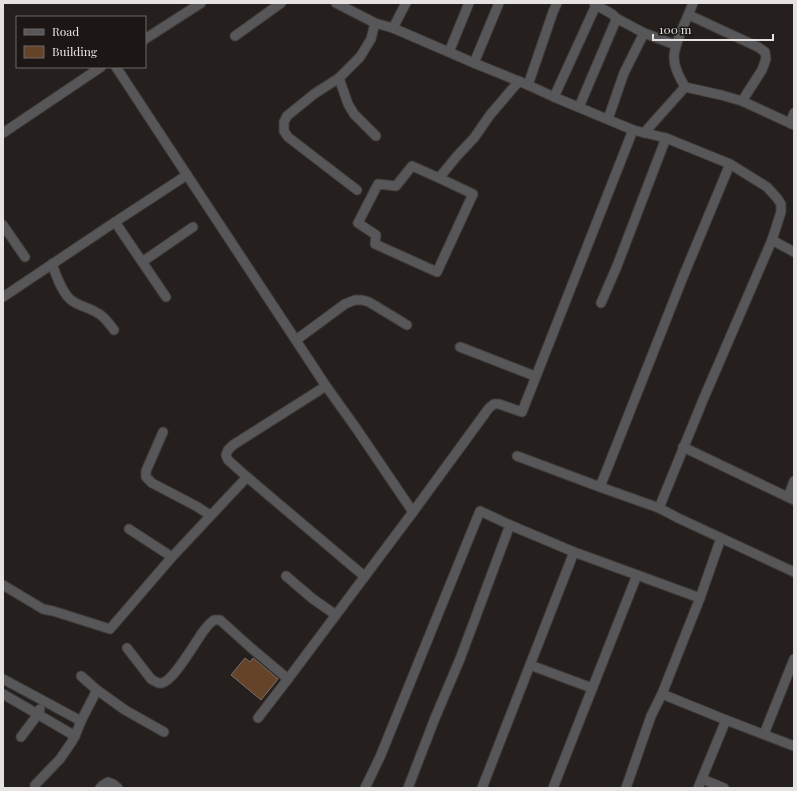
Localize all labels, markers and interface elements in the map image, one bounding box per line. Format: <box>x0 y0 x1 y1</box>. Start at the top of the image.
legend <box>16 16 146 68</box>
scale bar <box>653 16 773 42</box>
text: 100 m <box>659 21 692 37</box>
text: Road <box>52 23 79 39</box>
text: Building <box>52 43 98 59</box>

